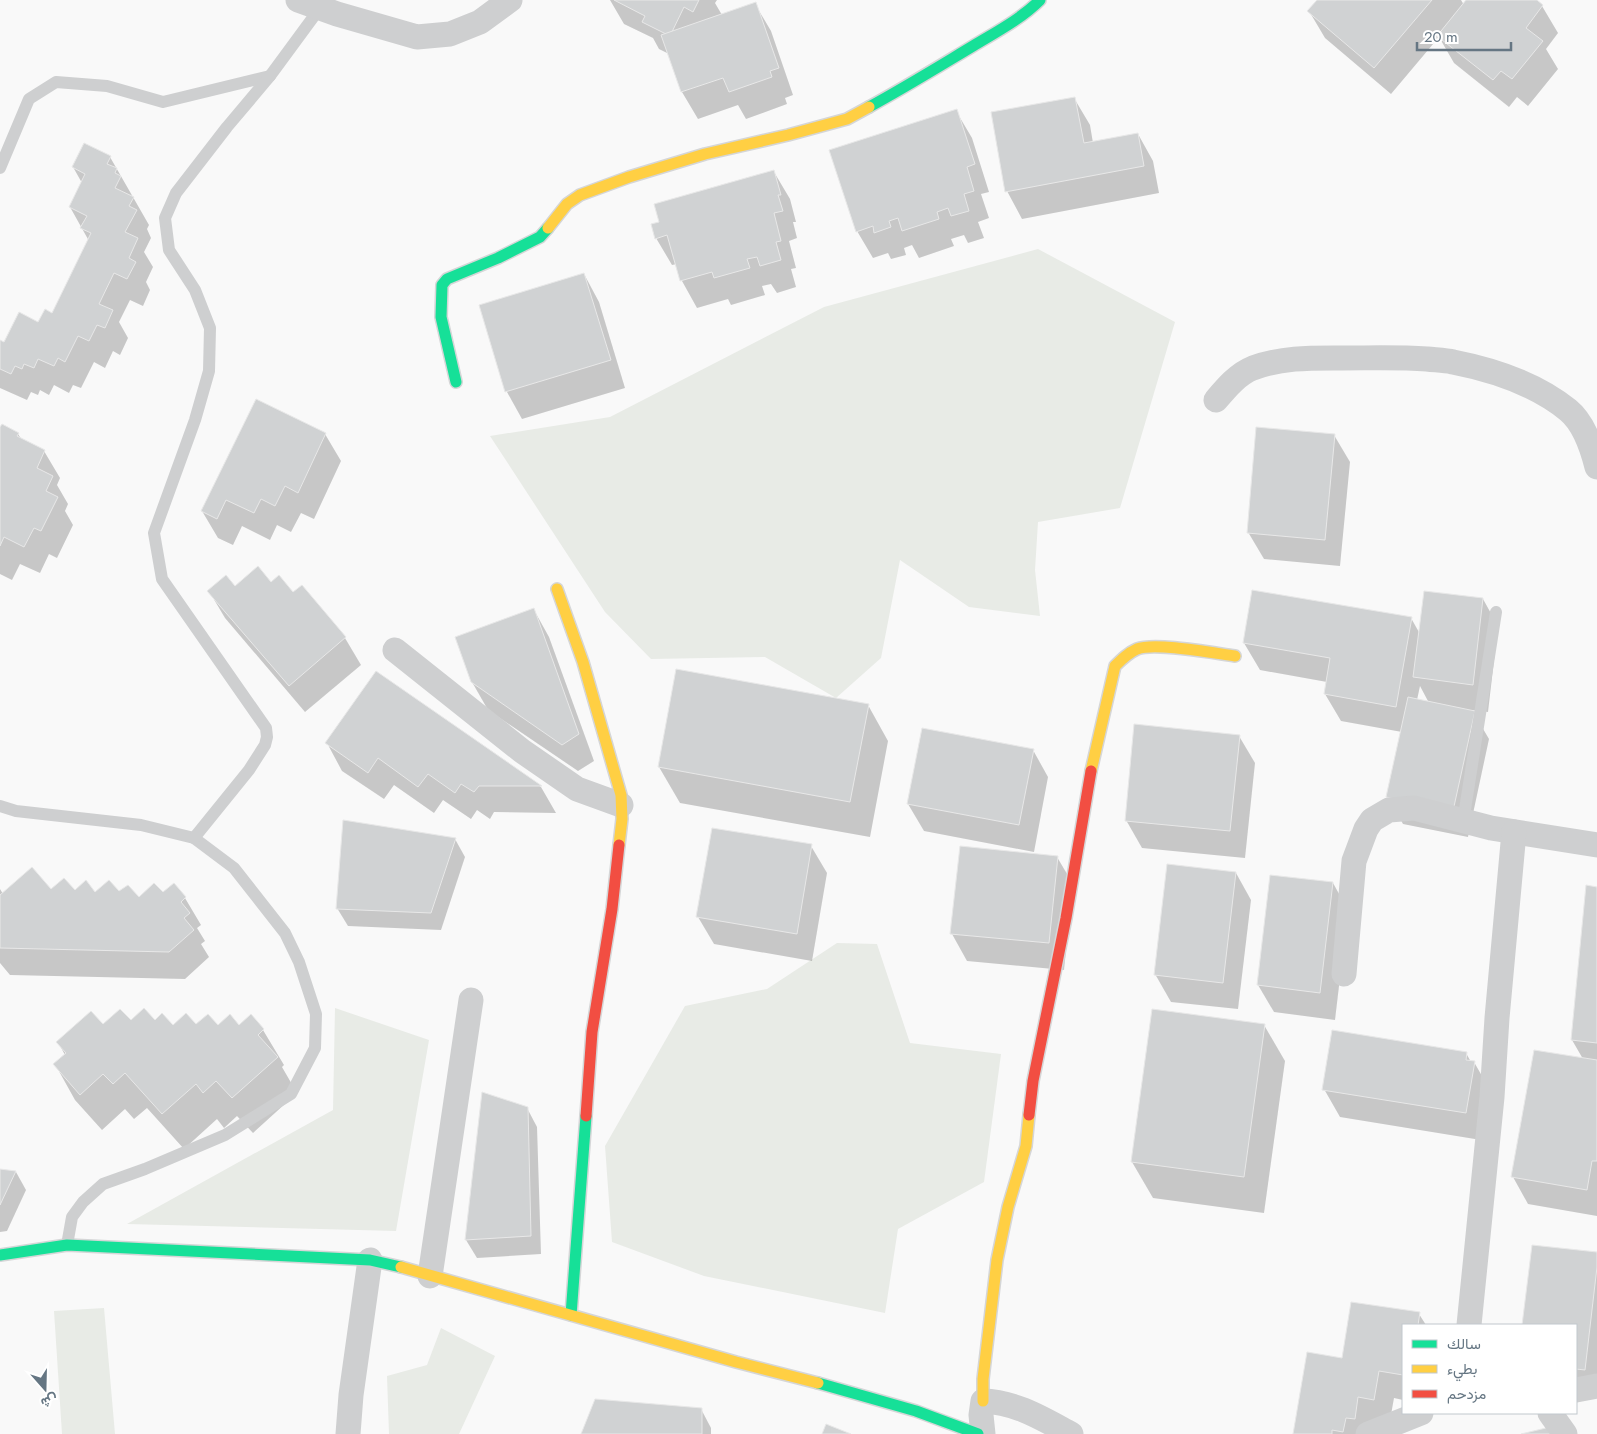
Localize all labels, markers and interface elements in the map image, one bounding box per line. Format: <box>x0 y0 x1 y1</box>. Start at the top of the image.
scale bar <box>1417 20 1511 52</box>
text: 20 m <box>1424 26 1458 48</box>
legend <box>1402 1324 1577 1414</box>
text: سالك <box>1447 1333 1481 1355</box>
text: بطيء <box>1447 1358 1477 1382</box>
north arrow <box>20 1364 70 1414</box>
text: مزدحم <box>1447 1383 1486 1405</box>
text: ش <box>38 1389 61 1414</box>

